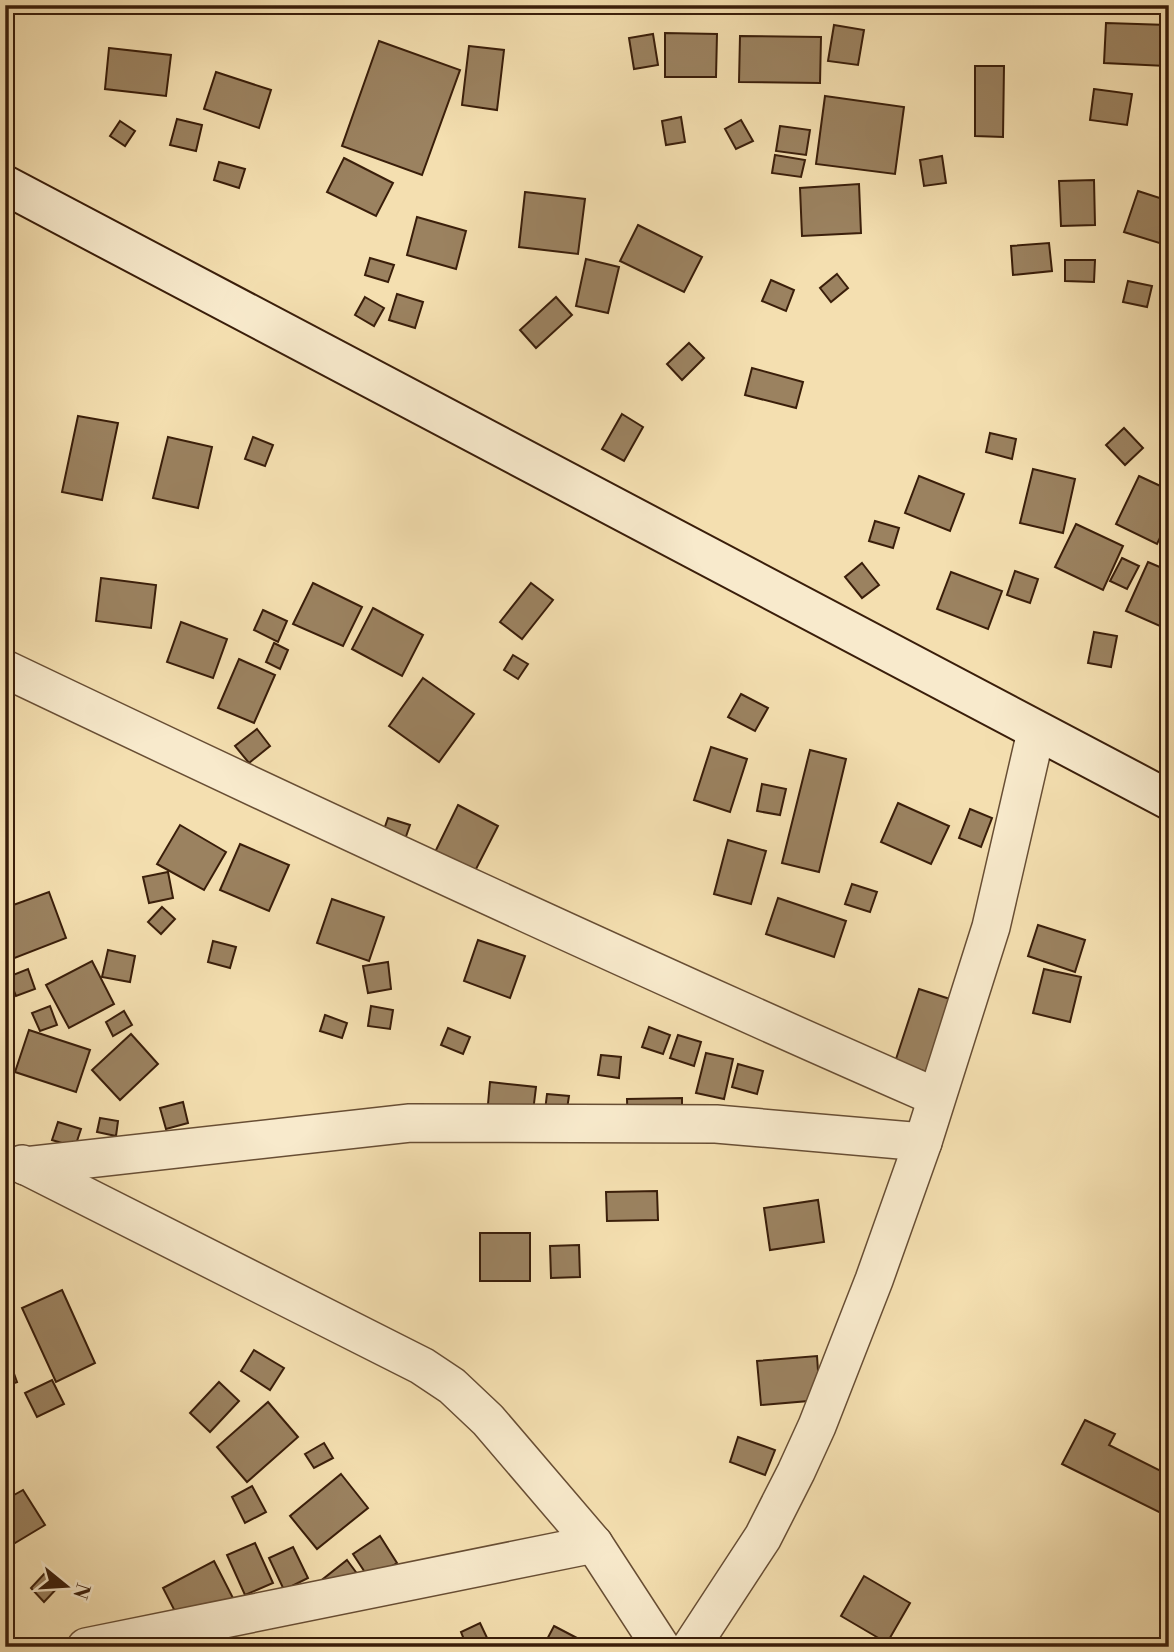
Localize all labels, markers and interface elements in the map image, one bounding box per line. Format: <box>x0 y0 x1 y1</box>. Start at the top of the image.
north arrow <box>32 1550 102 1620</box>
text: N <box>67 1580 95 1602</box>

